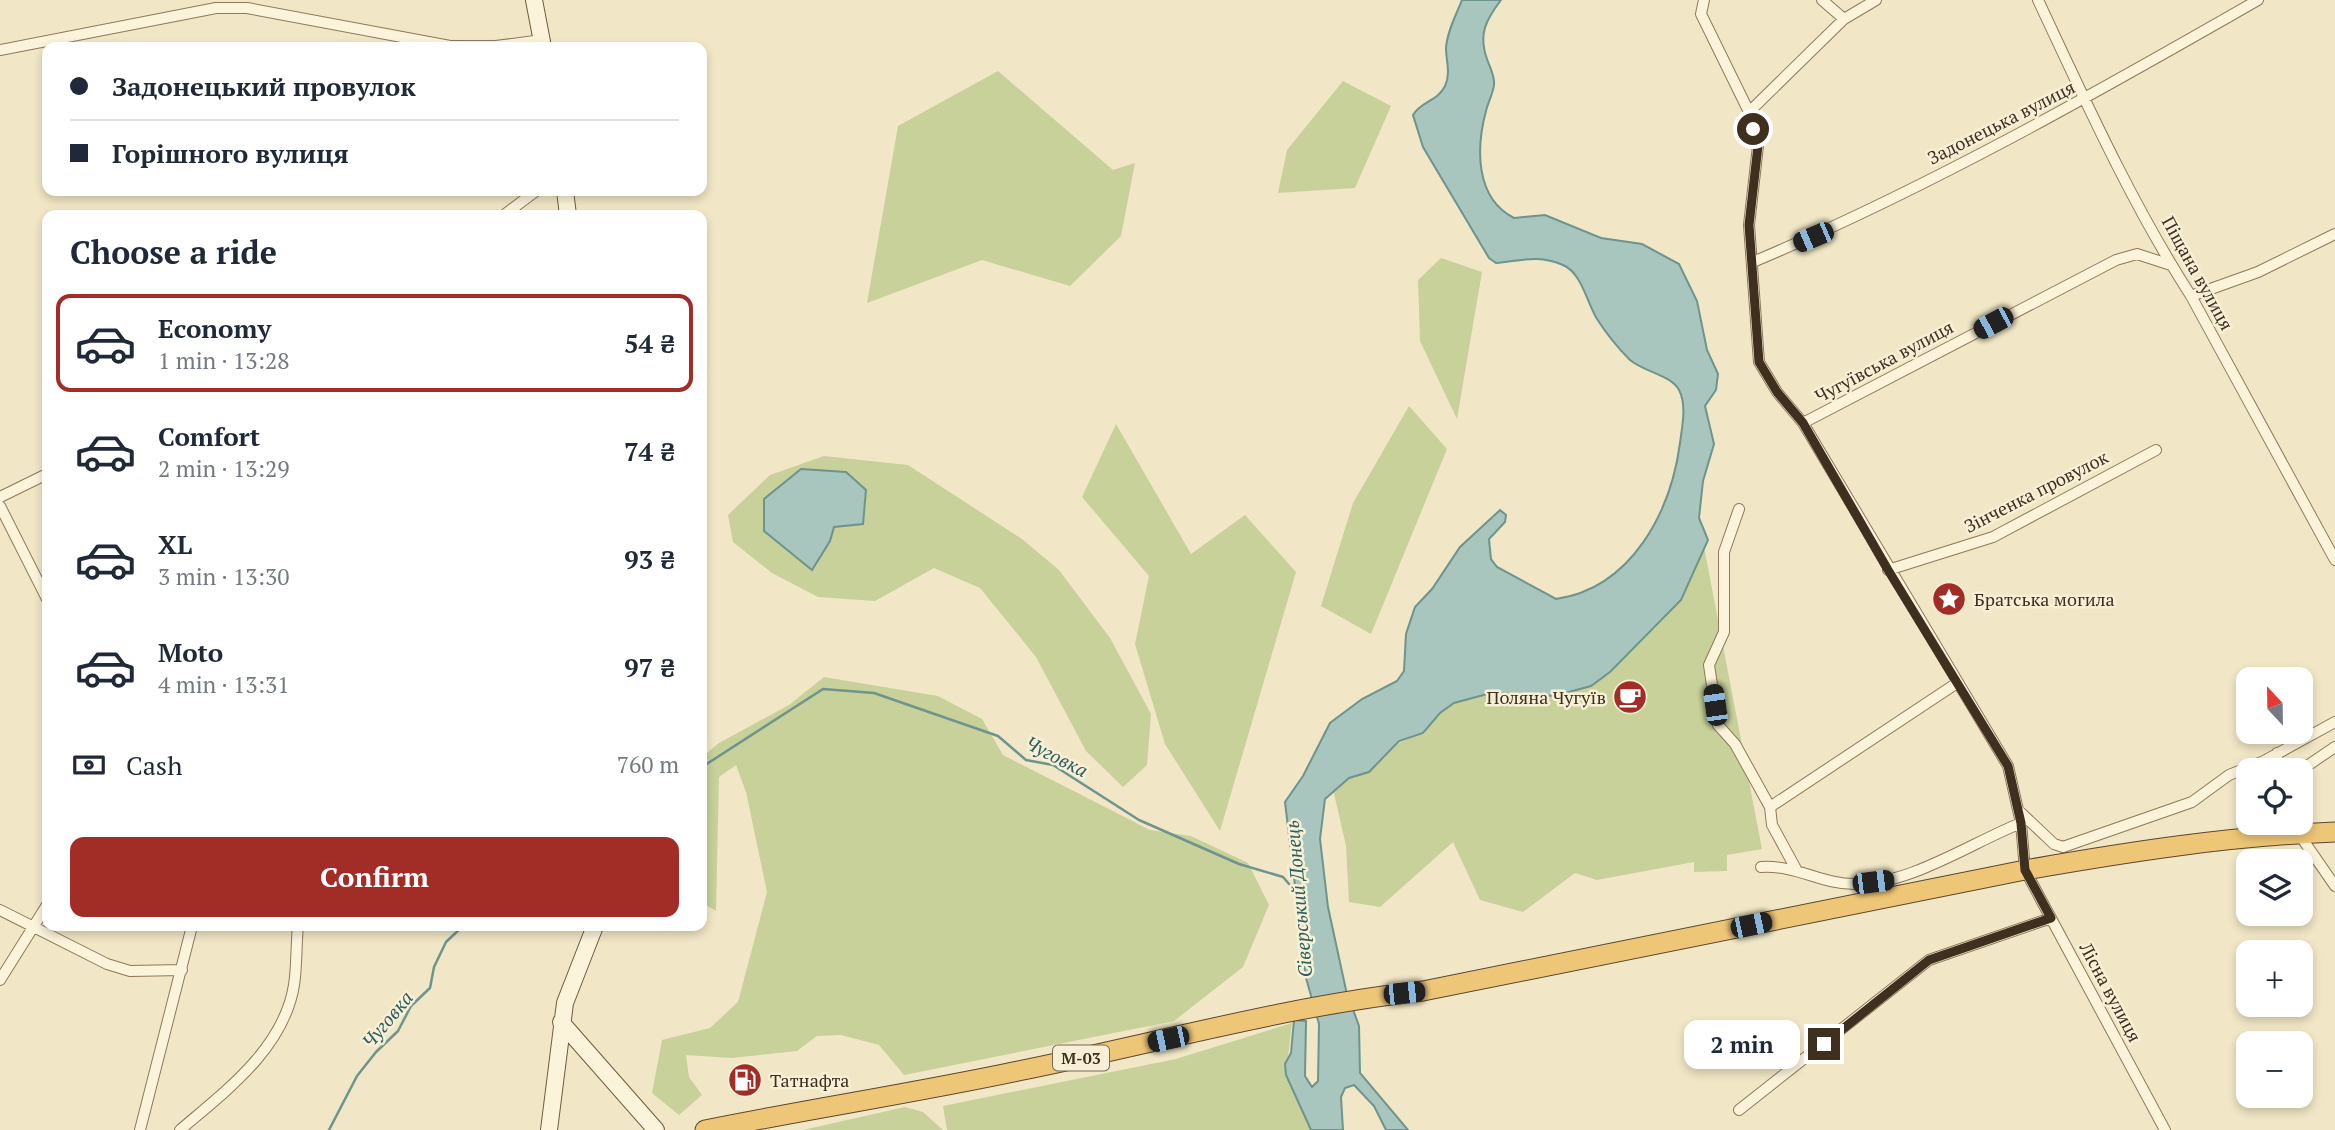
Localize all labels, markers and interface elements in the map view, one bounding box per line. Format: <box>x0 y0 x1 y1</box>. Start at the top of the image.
text: Задонецький провулок <box>112 69 416 103</box>
street label: Задонецька вулиця <box>1923 74 2079 170</box>
route start <box>1737 113 1769 145</box>
text: Горішного вулиця <box>112 136 349 170</box>
street label: Піщана вулиця <box>2157 212 2239 334</box>
car <box>1790 219 1837 255</box>
text: Choose a ride <box>70 231 277 273</box>
car <box>1970 304 2017 342</box>
text: Economy <box>158 311 271 345</box>
icon: car <box>74 312 137 375</box>
street label: Чугуївська вулиця <box>1811 314 1957 408</box>
text: 54 ₴ <box>624 326 675 360</box>
text: 1 min · 13:28 <box>158 345 290 376</box>
text: Comfort <box>158 419 260 453</box>
icon: car <box>74 420 137 483</box>
text: 74 ₴ <box>624 434 675 468</box>
street label: Зінченка провулок <box>1960 444 2112 538</box>
text: 2 min · 13:29 <box>158 453 290 484</box>
text: XL <box>158 527 192 561</box>
icon: car <box>74 528 137 591</box>
text: 93 ₴ <box>624 542 675 576</box>
text: 3 min · 13:30 <box>158 561 290 592</box>
place icon: Братська могила <box>1930 580 1968 618</box>
place label: Братська могила <box>1974 587 2115 611</box>
text: Moto <box>158 635 223 669</box>
icon: car <box>74 636 137 699</box>
text: 97 ₴ <box>624 650 675 684</box>
north arrow <box>2236 667 2314 744</box>
map controls <box>2236 667 2313 1108</box>
text: 4 min · 13:31 <box>158 669 290 700</box>
cafe icon: Поляна Чугуїв <box>1611 678 1649 716</box>
car <box>1702 683 1729 727</box>
place label: Поляна Чугуїв <box>1487 685 1606 709</box>
water label: Чуговка <box>1022 730 1092 782</box>
icon: cash <box>70 746 108 784</box>
text: Cash <box>126 748 182 782</box>
text: 760 m <box>617 749 679 780</box>
button: locate <box>2236 758 2313 835</box>
water label: Сіверський Донець <box>1279 819 1317 979</box>
button: Confirm <box>70 837 679 917</box>
button: layers <box>2236 849 2313 926</box>
car <box>1851 869 1896 895</box>
car <box>1729 910 1774 940</box>
street label: Лісна вулиця <box>2074 937 2147 1046</box>
button: + <box>2236 940 2313 1017</box>
car <box>1383 980 1426 1006</box>
water label: Чуговка <box>356 985 418 1053</box>
callout: 2 min <box>1684 1020 1800 1068</box>
car <box>1146 1024 1191 1054</box>
route end <box>1808 1028 1840 1060</box>
text: 2 min <box>1711 1029 1773 1060</box>
button: − <box>2236 1031 2313 1108</box>
road number: М-03 <box>1053 1046 1109 1070</box>
fuel station icon: Татнафта <box>726 1061 764 1099</box>
place label: Татнафта <box>770 1068 849 1092</box>

